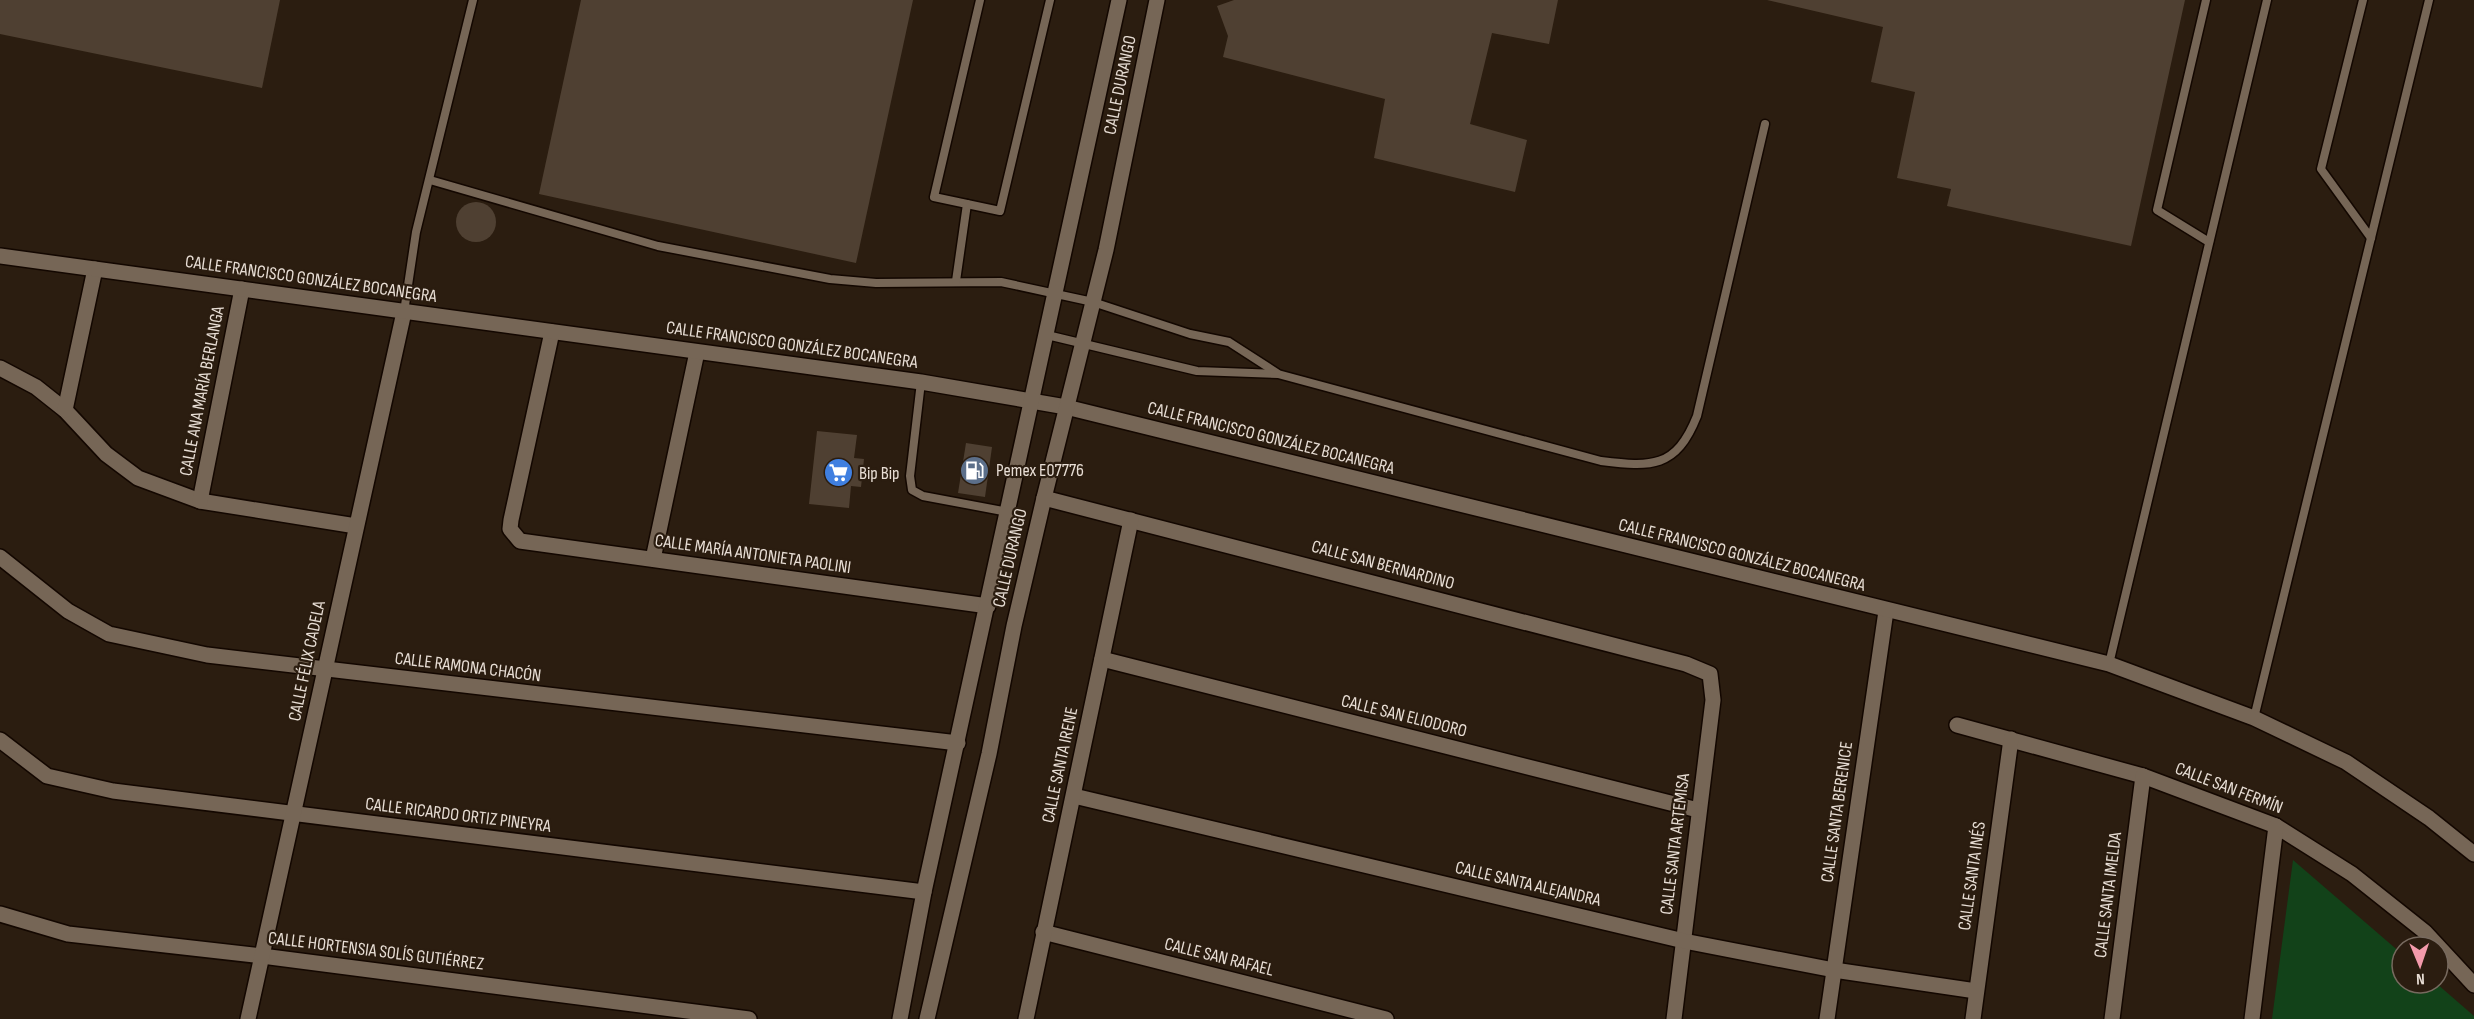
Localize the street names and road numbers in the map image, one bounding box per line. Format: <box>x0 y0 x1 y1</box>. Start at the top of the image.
street label: CALLE DURANGO <box>1099 34 1141 136</box>
street label: CALLE FRANCISCO GONZÁLEZ BOCANEGRA <box>184 251 438 307</box>
street label: CALLE ANA MARÍA BERLANGA <box>175 304 229 478</box>
street label: CALLE FRANCISCO GONZÁLEZ BOCANEGRA <box>665 317 919 373</box>
street label: CALLE FRANCISCO GONZÁLEZ BOCANEGRA <box>1145 397 1397 479</box>
street label: CALLE DURANGO <box>988 507 1032 609</box>
street label: CALLE FRANCISCO GONZÁLEZ BOCANEGRA <box>1616 514 1868 596</box>
street label: CALLE MARÍA ANTONIETA PAOLINI <box>654 530 852 578</box>
street label: CALLE SAN BERNARDINO <box>1309 536 1457 594</box>
street label: CALLE FÉLIX CADELA <box>284 599 330 723</box>
street label: CALLE RAMONA CHACÓN <box>394 648 542 686</box>
street label: CALLE SAN ELIODORO <box>1339 690 1469 742</box>
street label: CALLE SANTA IRENE <box>1037 705 1083 825</box>
street label: CALLE SANTA BERENICE <box>1817 740 1857 884</box>
street label: CALLE SAN FERMÍN <box>2172 758 2286 818</box>
street label: CALLE SANTA ARTEMISA <box>1656 772 1694 916</box>
street label: CALLE RICARDO ORTIZ PINEYRA <box>364 793 552 837</box>
street label: CALLE SANTA INÉS <box>1954 820 1990 932</box>
street label: CALLE SANTA IMELDA <box>2090 831 2126 959</box>
street label: CALLE SANTA ALEJANDRA <box>1453 857 1603 911</box>
street label: CALLE HORTENSIA SOLÍS GUTIÉRREZ <box>267 927 486 975</box>
street label: CALLE SAN RAFAEL <box>1162 933 1276 981</box>

